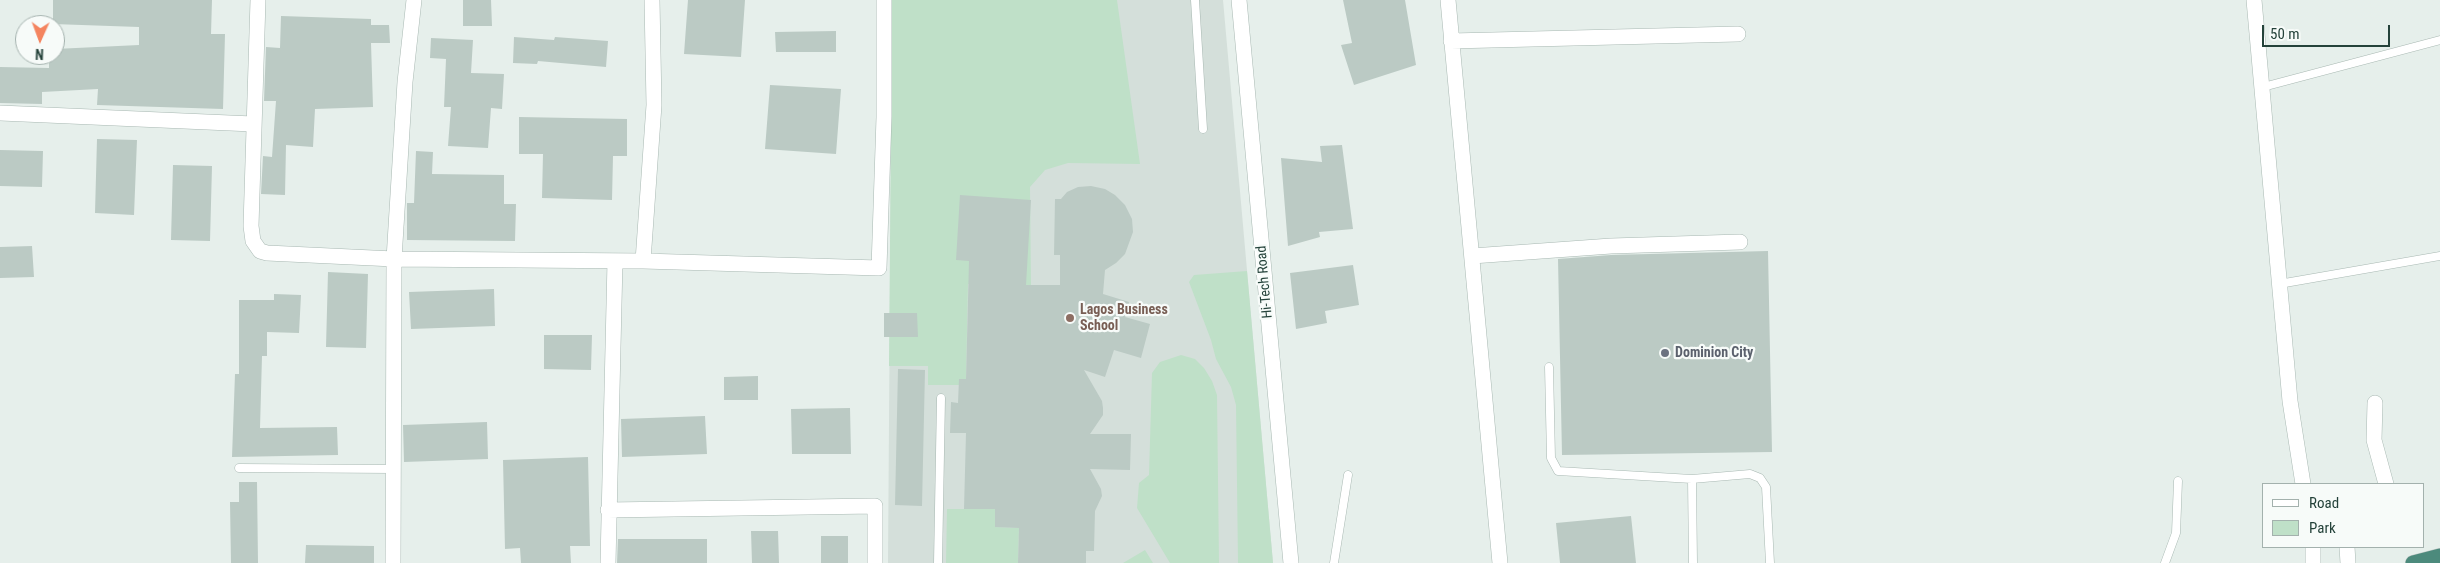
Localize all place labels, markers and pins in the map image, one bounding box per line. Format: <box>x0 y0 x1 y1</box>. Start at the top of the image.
place label: Lagos Business School <box>1080 302 1168 334</box>
marker: Lagos Business School <box>1064 312 1076 324</box>
place label: Dominion City <box>1675 345 1753 361</box>
marker: Dominion City <box>1659 347 1671 359</box>

